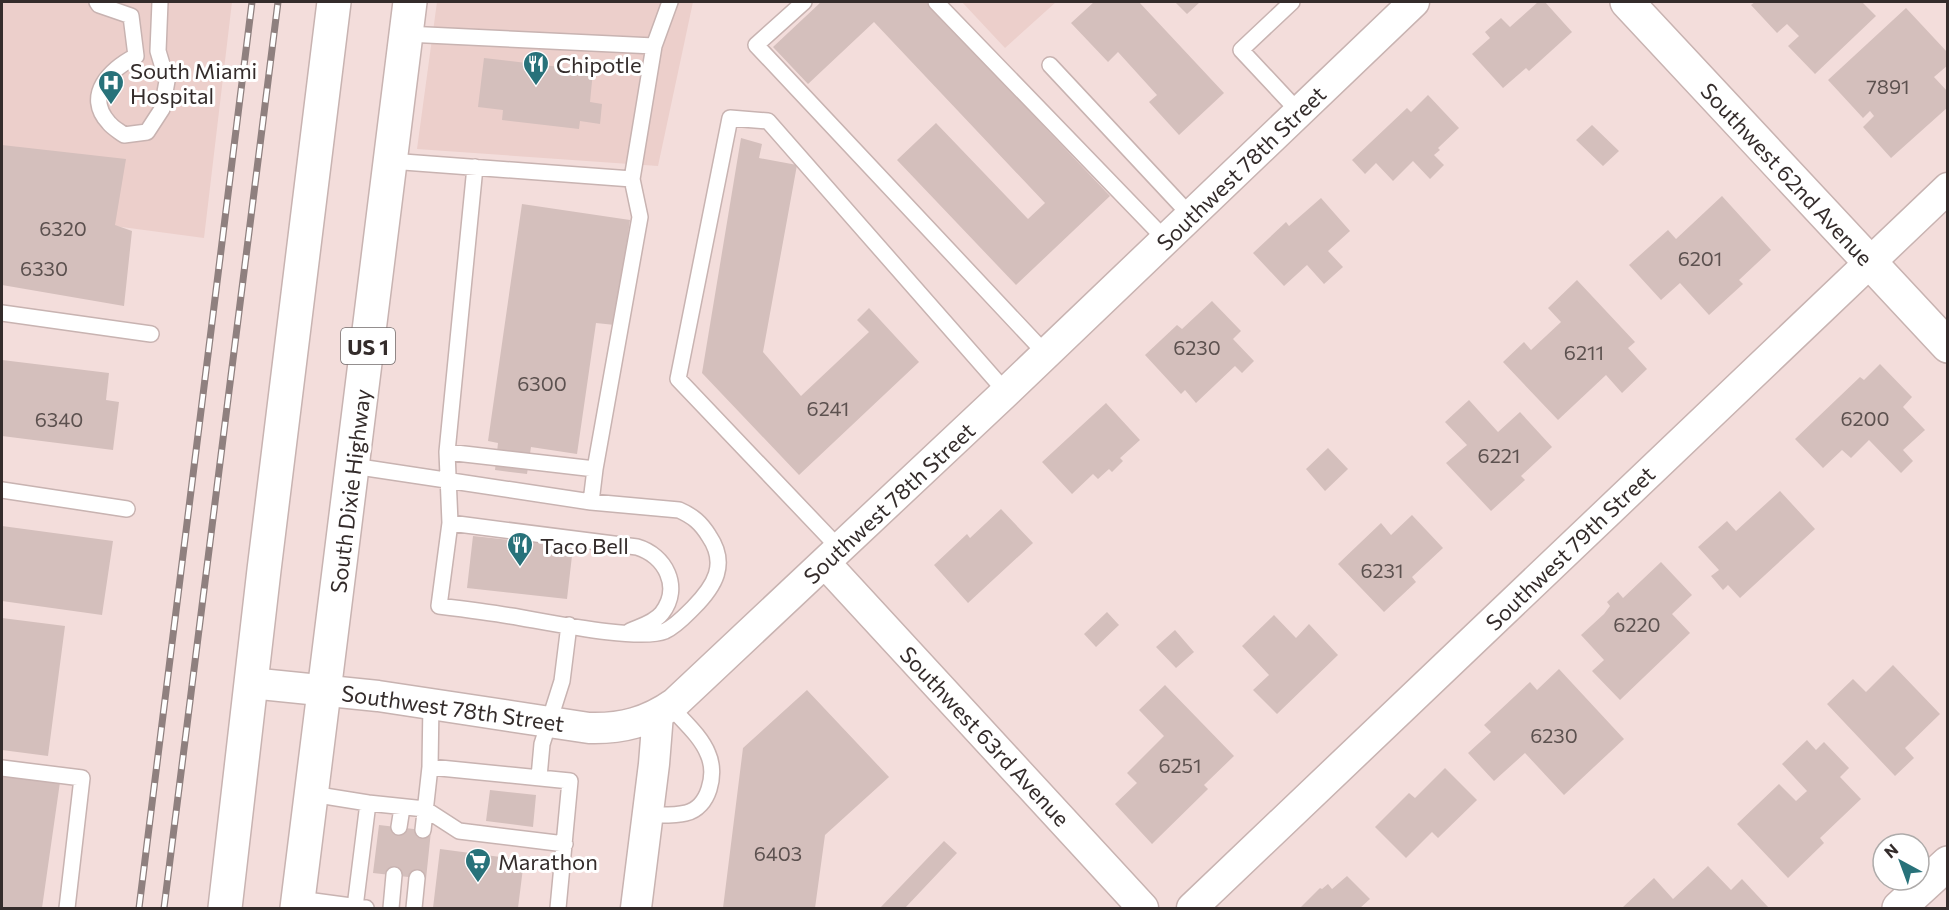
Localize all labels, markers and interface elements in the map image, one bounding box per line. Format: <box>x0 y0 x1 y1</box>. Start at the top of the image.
restaurant icon: Chipotle <box>521 49 551 87</box>
place label: Chipotle <box>556 51 642 78</box>
place label: South Miami Hospital <box>130 57 257 109</box>
hospital icon: South Miami Hospital <box>96 68 126 106</box>
house number: 7891 <box>1866 74 1910 98</box>
street label: Southwest 62nd Avenue <box>1695 77 1879 271</box>
street label: Southwest 78th Street <box>1151 80 1331 256</box>
house number: 6320 <box>39 216 87 240</box>
house number: 6201 <box>1678 246 1722 270</box>
house number: 6330 <box>20 256 68 280</box>
road number: US 1 <box>341 328 395 364</box>
house number: 6230 <box>1173 335 1221 359</box>
house number: 6211 <box>1564 340 1604 364</box>
house number: 6300 <box>517 371 567 395</box>
street label: South Dixie Highway <box>324 387 376 595</box>
house number: 6241 <box>807 396 849 420</box>
house number: 6200 <box>1840 406 1890 430</box>
house number: 6340 <box>35 407 83 431</box>
street label: Southwest 78th Street <box>798 417 980 589</box>
house number: 6221 <box>1478 443 1520 467</box>
street label: Southwest 79th Street <box>1480 460 1660 636</box>
restaurant icon: Taco Bell <box>505 530 535 568</box>
place label: Taco Bell <box>540 532 629 559</box>
house number: 6231 <box>1360 558 1404 582</box>
house number: 6220 <box>1613 612 1661 636</box>
street label: Southwest 63rd Avenue <box>895 640 1075 832</box>
street label: Southwest 78th Street <box>340 679 566 737</box>
house number: 6230 <box>1530 723 1578 747</box>
house number: 6251 <box>1158 753 1202 777</box>
north arrow <box>1871 832 1931 892</box>
text: N <box>1880 839 1902 861</box>
house number: 6403 <box>754 841 802 865</box>
supermarket icon: Marathon <box>463 846 493 884</box>
place label: Marathon <box>498 848 598 875</box>

